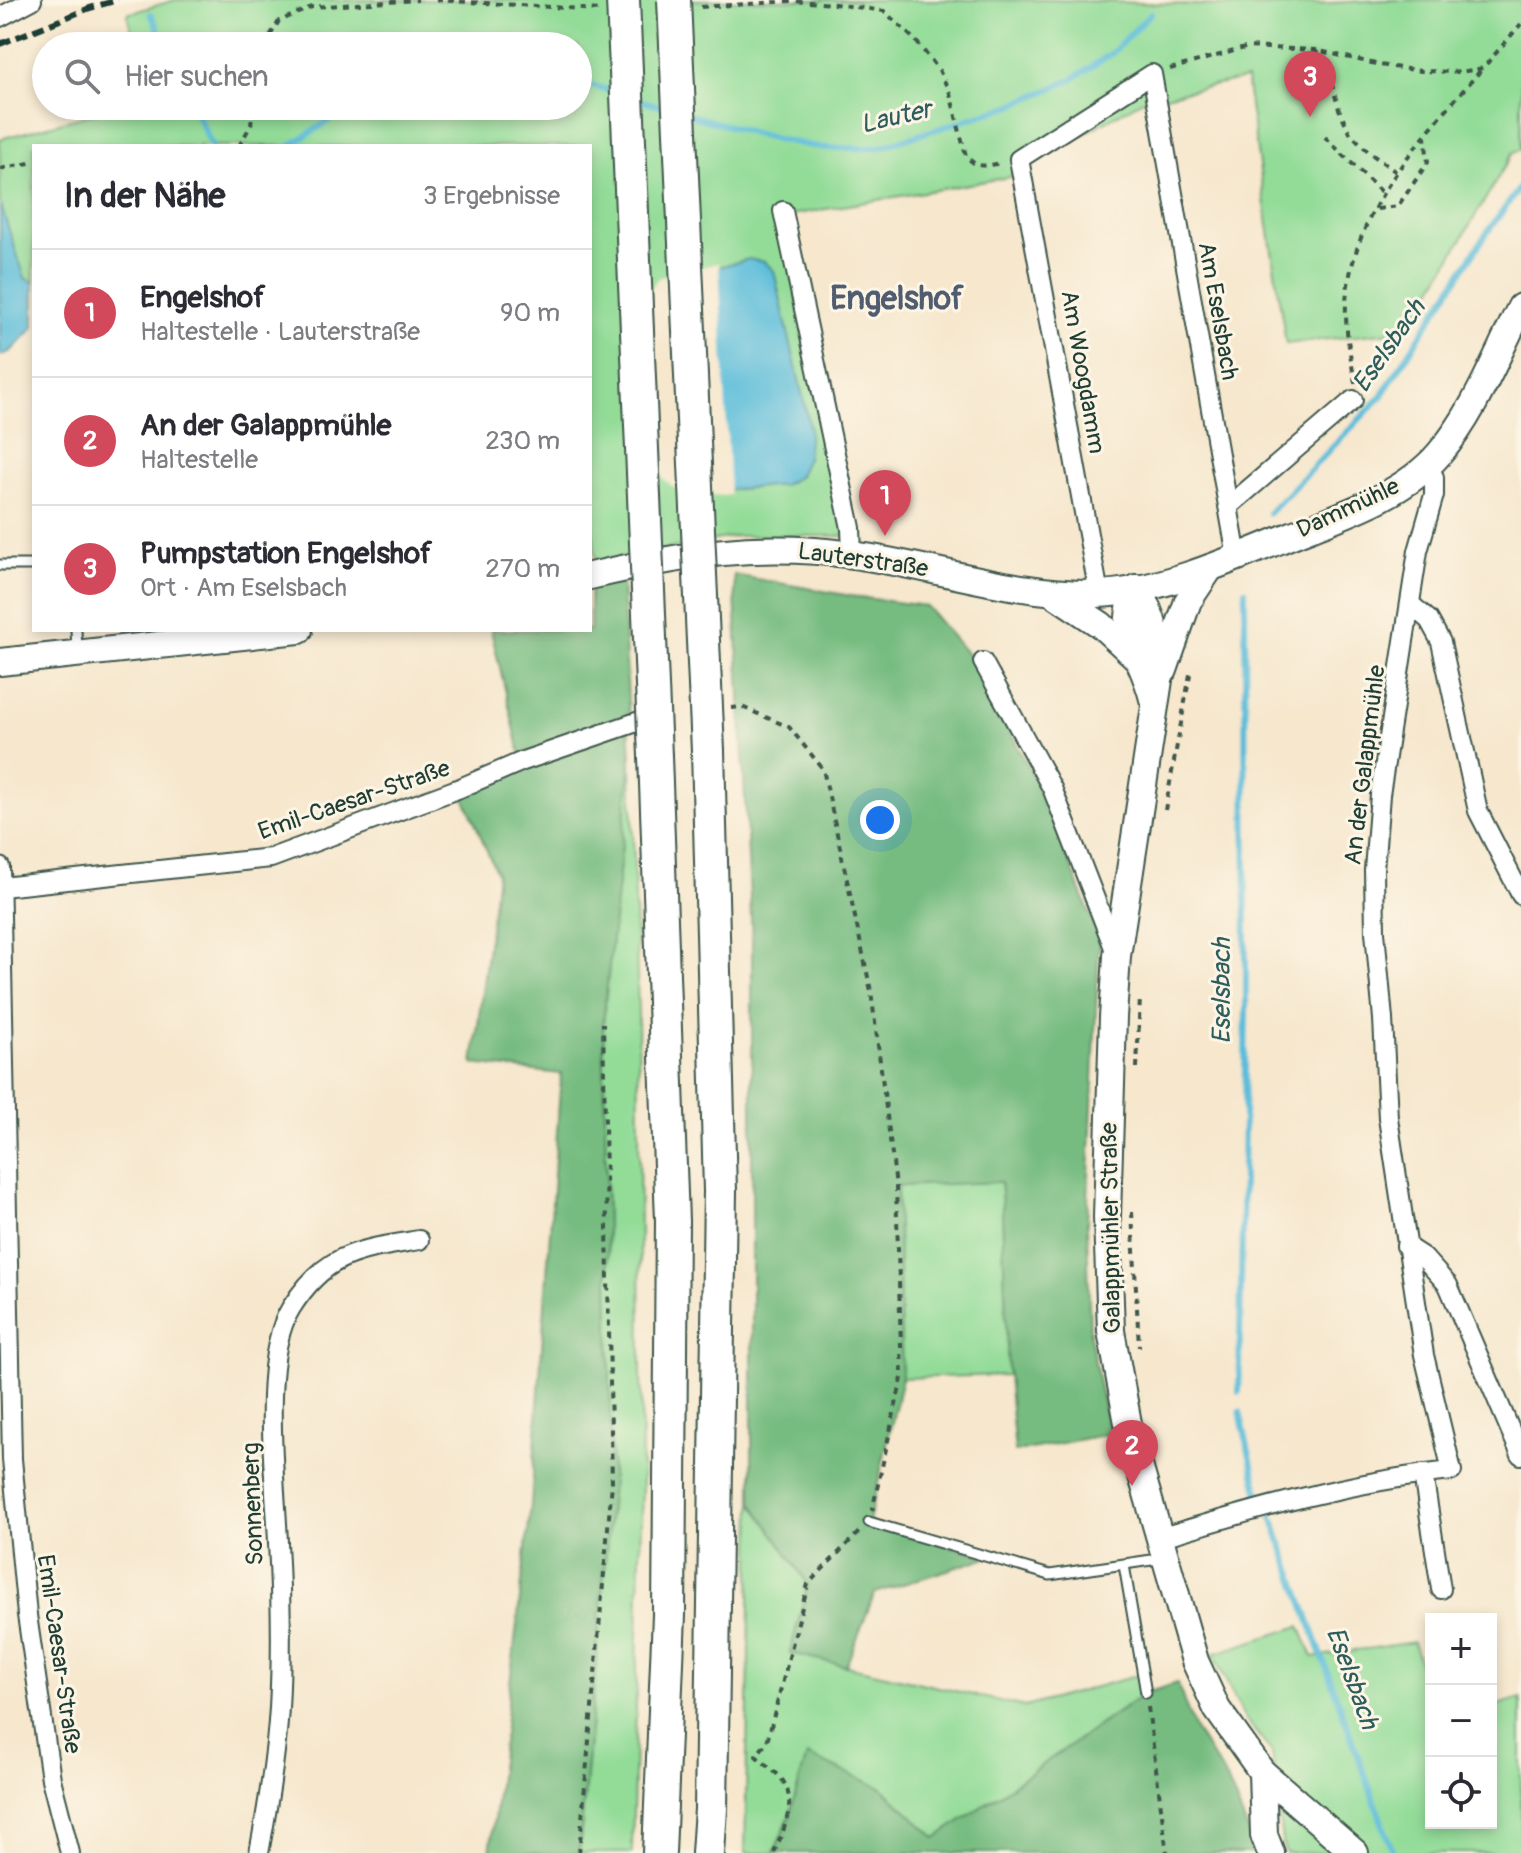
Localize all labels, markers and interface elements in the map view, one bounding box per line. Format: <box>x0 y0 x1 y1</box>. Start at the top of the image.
search box <box>32 32 592 120</box>
pin: 3 <box>1284 51 1336 117</box>
icon: search <box>60 54 104 98</box>
text: Hier suchen <box>124 58 269 95</box>
water label: Lauter <box>857 92 938 141</box>
text: In der Nähe <box>64 175 225 218</box>
text: 3 Ergebnisse <box>423 180 560 212</box>
street label: Am Eselsbach <box>1192 240 1244 382</box>
text: Engelshof <box>140 279 265 316</box>
district label: Engelshof <box>830 279 965 319</box>
street label: Am Woogdamm <box>1054 288 1112 456</box>
water label: Eselsbach <box>1345 292 1434 399</box>
text: 1 <box>85 297 95 329</box>
text: 90 m <box>500 297 560 329</box>
text: Haltestelle · Lauterstraße <box>140 316 420 348</box>
text: An der Galappmühle <box>140 407 391 444</box>
text: 2 <box>83 425 97 457</box>
text: 230 m <box>485 425 560 457</box>
text: Haltestelle <box>140 444 258 476</box>
pin: 1 <box>859 470 911 536</box>
street label: Dammühle <box>1292 472 1404 544</box>
text: Pumpstation Engelshof <box>140 535 432 572</box>
street label: Lauterstraße <box>796 536 930 584</box>
text: 3 <box>83 553 97 585</box>
text: 270 m <box>485 553 560 585</box>
text: Ort · Am Eselsbach <box>140 572 347 604</box>
street label: An der Galappmühle <box>1338 663 1392 867</box>
street label: Emil-Caesar-Straße <box>254 754 454 846</box>
your location <box>860 800 900 840</box>
water label: Eselsbach <box>1206 936 1238 1044</box>
street label: Galappmühler Straße <box>1095 1122 1127 1334</box>
pin: 2 <box>1106 1420 1158 1486</box>
street label: Sonnenberg <box>236 1442 270 1566</box>
street label: Emil-Caesar-Straße <box>31 1553 87 1756</box>
map controls <box>1425 1613 1497 1829</box>
button: + <box>1425 1613 1497 1685</box>
water label: Eselsbach <box>1319 1623 1386 1735</box>
button: − <box>1425 1685 1497 1757</box>
button: locate <box>1425 1757 1497 1829</box>

